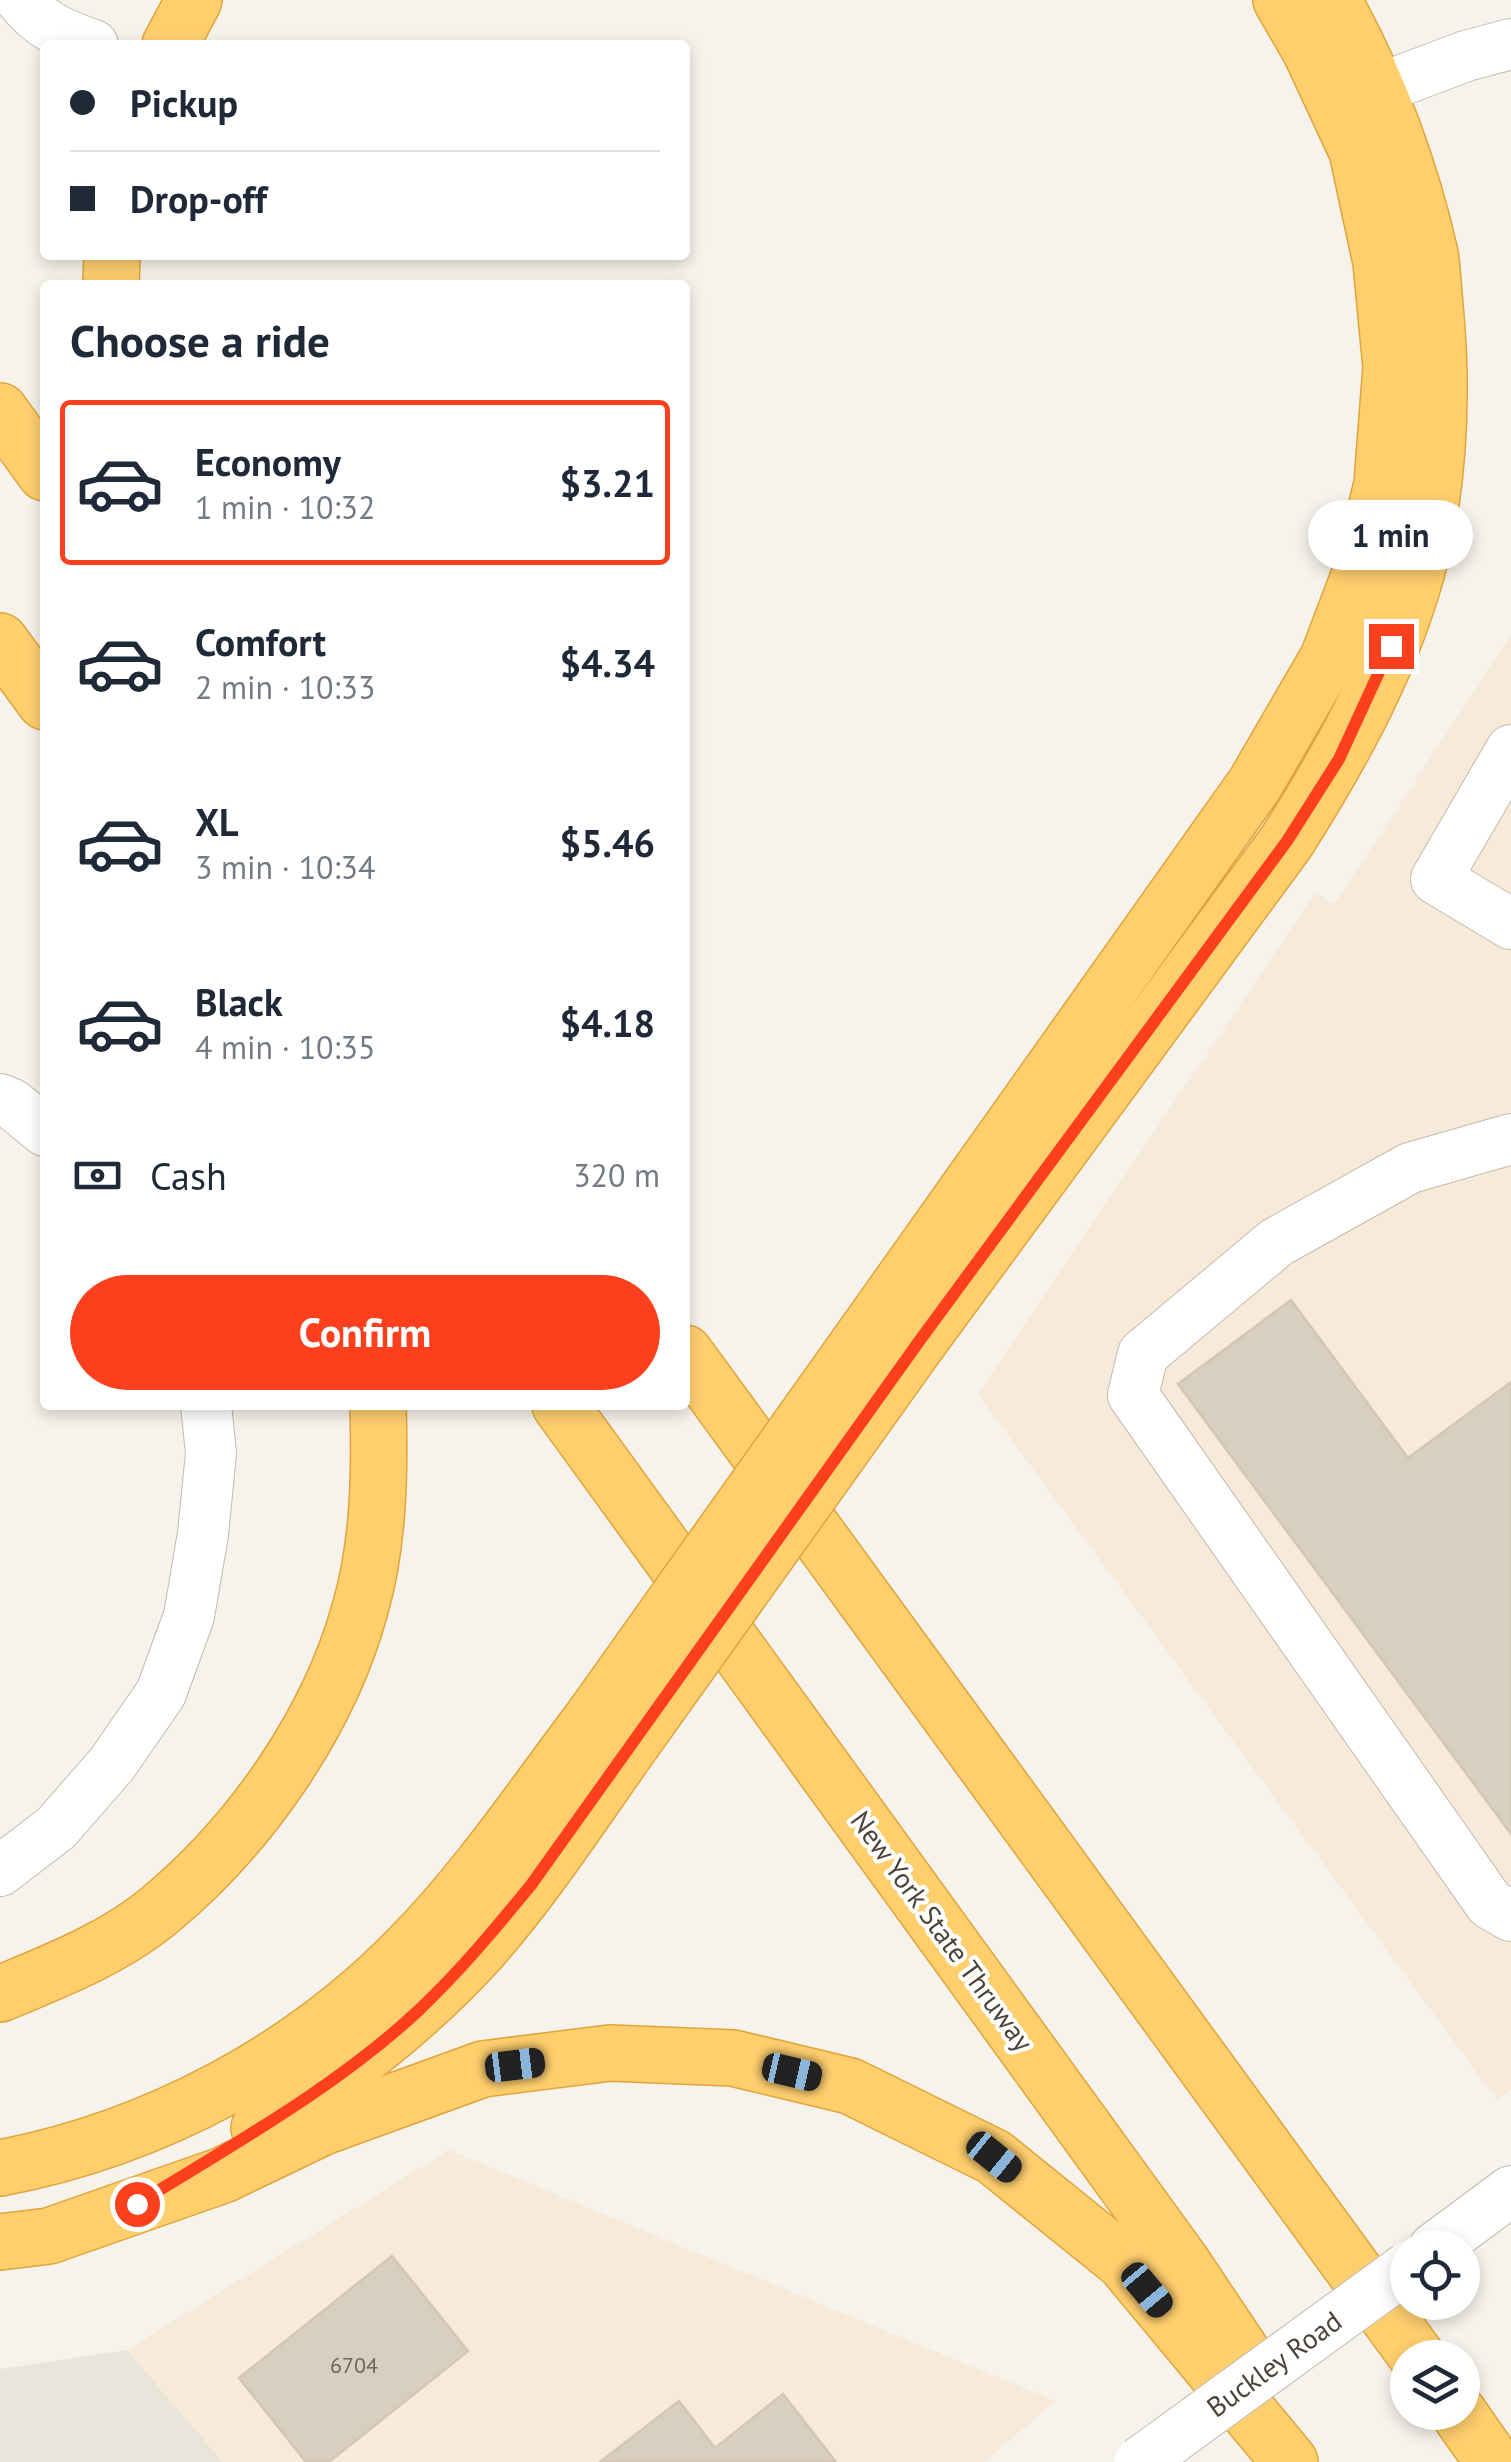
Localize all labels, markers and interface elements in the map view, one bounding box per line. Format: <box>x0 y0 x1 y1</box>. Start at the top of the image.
text: Pickup <box>130 78 238 127</box>
text: Drop-off <box>130 174 267 223</box>
text: Choose a ride <box>70 311 330 369</box>
text: Economy <box>195 437 341 486</box>
icon: car <box>75 438 165 528</box>
text: $3.21 <box>559 458 655 507</box>
text: 1 min · 10:32 <box>195 486 375 528</box>
callout: 1 min <box>1308 501 1474 571</box>
text: 1 min <box>1351 514 1430 556</box>
text: Comfort <box>195 617 326 666</box>
icon: car <box>75 618 165 708</box>
route end <box>1369 624 1414 669</box>
text: $4.34 <box>559 638 655 687</box>
text: 2 min · 10:33 <box>195 666 375 708</box>
text: XL <box>195 797 239 846</box>
icon: car <box>75 798 165 888</box>
text: $5.46 <box>559 818 655 867</box>
text: 3 min · 10:34 <box>195 846 375 888</box>
text: Black <box>195 977 283 1026</box>
icon: car <box>75 978 165 1068</box>
text: $4.18 <box>559 998 655 1047</box>
text: 4 min · 10:35 <box>195 1026 375 1068</box>
icon: cash <box>70 1148 125 1203</box>
text: Cash <box>150 1151 227 1200</box>
text: 320 m <box>573 1154 660 1196</box>
button: Confirm <box>70 1275 660 1390</box>
street label: New York State Thruway <box>843 1803 1042 2058</box>
car <box>483 2046 547 2084</box>
car <box>759 2051 825 2093</box>
car <box>961 2126 1027 2188</box>
route start <box>115 2182 160 2227</box>
map controls <box>1390 2230 1480 2430</box>
button: locate <box>1390 2230 1480 2320</box>
car <box>1116 2257 1178 2323</box>
street label: Buckley Road <box>1199 2302 1349 2425</box>
button: layers <box>1390 2340 1480 2430</box>
house number: 6704 <box>330 2351 378 2379</box>

